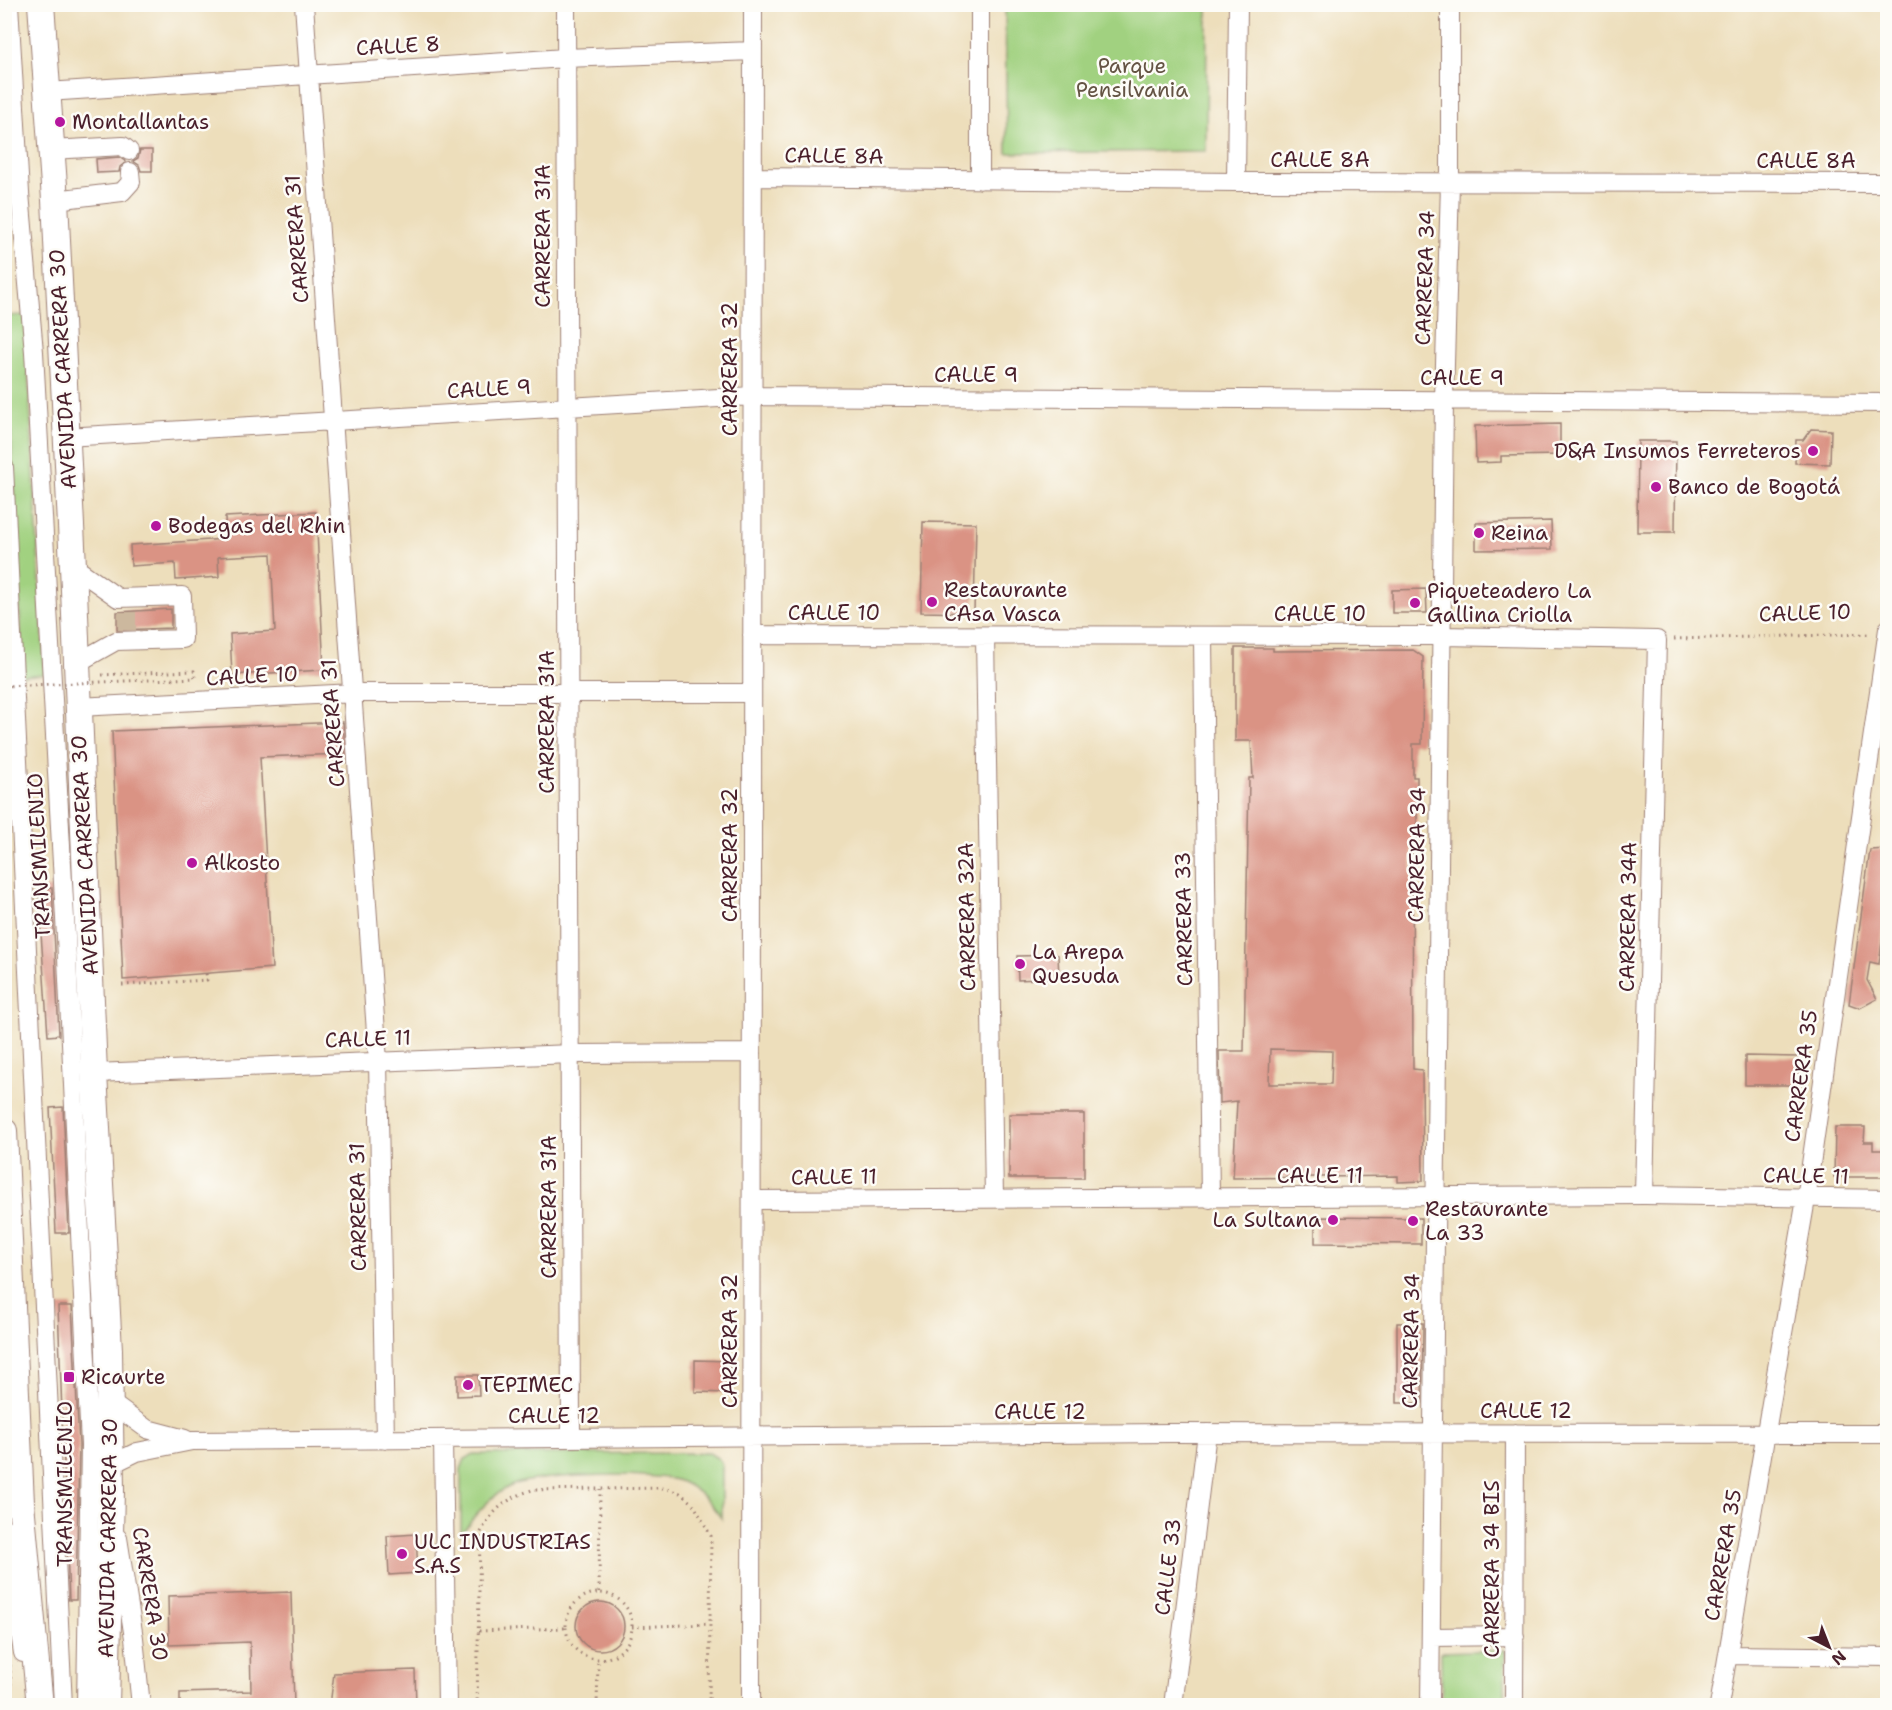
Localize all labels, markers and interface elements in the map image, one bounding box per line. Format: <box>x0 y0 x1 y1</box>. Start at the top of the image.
street label: CALLE 8 <box>355 30 441 62</box>
park label: Parque Pensilvania <box>1076 52 1188 104</box>
place label: Montallantas <box>72 108 209 136</box>
marker: Montallantas <box>53 115 67 129</box>
street label: CALLE 8A <box>784 141 884 171</box>
street label: CALLE 8A <box>1270 146 1370 174</box>
street label: CALLE 8A <box>1756 147 1856 175</box>
street label: CARRERA 31A <box>529 164 557 308</box>
street label: CARRERA 31 <box>279 174 315 304</box>
street label: CARRERA 34 <box>1409 210 1441 346</box>
street label: AVENIDA CARRERA 30 <box>43 248 83 490</box>
street label: CARRERA 32 <box>716 302 744 436</box>
street label: CALLE 9 <box>934 361 1018 389</box>
street label: CALLE 9 <box>1420 364 1504 392</box>
street label: CALLE 9 <box>446 373 532 405</box>
place label: D&A Insumos Ferreteros <box>1554 437 1801 465</box>
marker: D&A Insumos Ferreteros <box>1806 444 1820 458</box>
place label: Banco de Bogotá <box>1668 473 1840 501</box>
marker: Banco de Bogotá <box>1649 480 1663 494</box>
place label: Bodegas del Rhin <box>168 512 345 540</box>
marker: Bodegas del Rhin <box>149 519 163 533</box>
place label: Reina <box>1491 519 1548 547</box>
marker: Reina <box>1472 526 1486 540</box>
place label: Restaurante CAsa Vasca <box>944 576 1068 628</box>
place label: Piqueteadero La Gallina Criolla <box>1427 577 1591 629</box>
marker: Restaurante CAsa Vasca <box>925 595 939 609</box>
marker: Piqueteadero La Gallina Criolla <box>1408 596 1422 610</box>
street label: CALLE 10 <box>1758 597 1852 629</box>
street label: CALLE 10 <box>788 599 880 627</box>
street label: CALLE 10 <box>1274 600 1366 628</box>
street label: CARRERA 31A <box>533 650 561 794</box>
street label: CARRERA 31 <box>315 658 351 788</box>
street label: CALLE 10 <box>205 660 299 692</box>
street label: AVENIDA CARRERA 30 <box>65 734 105 976</box>
street label: TRANSMILENIO <box>21 772 57 940</box>
street label: CARRERA 34 <box>1402 787 1432 923</box>
street label: CARRERA 32 <box>716 788 744 922</box>
street label: CARRERA 32A <box>952 842 982 992</box>
street label: CARRERA 34A <box>1613 842 1643 992</box>
place label: Alkosto <box>204 849 280 877</box>
street label: CARRERA 33 <box>1169 851 1199 987</box>
marker: Alkosto <box>185 856 199 870</box>
place label: La Arepa Quesuda <box>1032 938 1124 990</box>
marker: La Arepa Quesuda <box>1013 957 1027 971</box>
street label: CARRERA 35 <box>1778 1008 1824 1144</box>
street label: CALLE 11 <box>324 1024 412 1054</box>
street label: CARRERA 31A <box>535 1135 563 1279</box>
street label: CARRERA 31 <box>343 1142 373 1272</box>
street label: CALLE 11 <box>1763 1161 1849 1191</box>
street label: CALLE 11 <box>791 1162 877 1192</box>
street label: CALLE 11 <box>1277 1162 1363 1190</box>
place label: Restaurante La 33 <box>1425 1195 1549 1247</box>
place label: La Sultana <box>1212 1206 1321 1234</box>
marker: La Sultana <box>1326 1213 1340 1227</box>
marker: Restaurante La 33 <box>1406 1214 1420 1228</box>
street label: CARRERA 34 <box>1396 1273 1426 1409</box>
street label: CARRERA 32 <box>716 1274 744 1408</box>
place label: Ricaurte <box>81 1363 166 1391</box>
marker: Ricaurte <box>62 1370 76 1384</box>
place label: TEPIMEC <box>480 1371 573 1399</box>
marker: TEPIMEC <box>461 1378 475 1392</box>
street label: CALLE 12 <box>1480 1397 1572 1425</box>
street label: CALLE 12 <box>994 1398 1086 1426</box>
street label: TRANSMILENIO <box>51 1401 79 1567</box>
street label: CALLE 12 <box>508 1402 600 1430</box>
street label: AVENIDA CARRERA 30 <box>92 1418 124 1658</box>
street label: CARRERA 34 BIS <box>1478 1480 1506 1658</box>
street label: CARRERA 35 <box>1698 1487 1748 1623</box>
street label: CALLE 33 <box>1148 1517 1188 1617</box>
street label: CARRERA 30 <box>126 1525 174 1663</box>
place label: ULC INDUSTRIAS S.A.S <box>414 1528 591 1580</box>
marker: ULC INDUSTRIAS S.A.S <box>395 1547 409 1561</box>
north arrow <box>1799 1617 1859 1677</box>
text: N <box>1827 1646 1850 1670</box>

